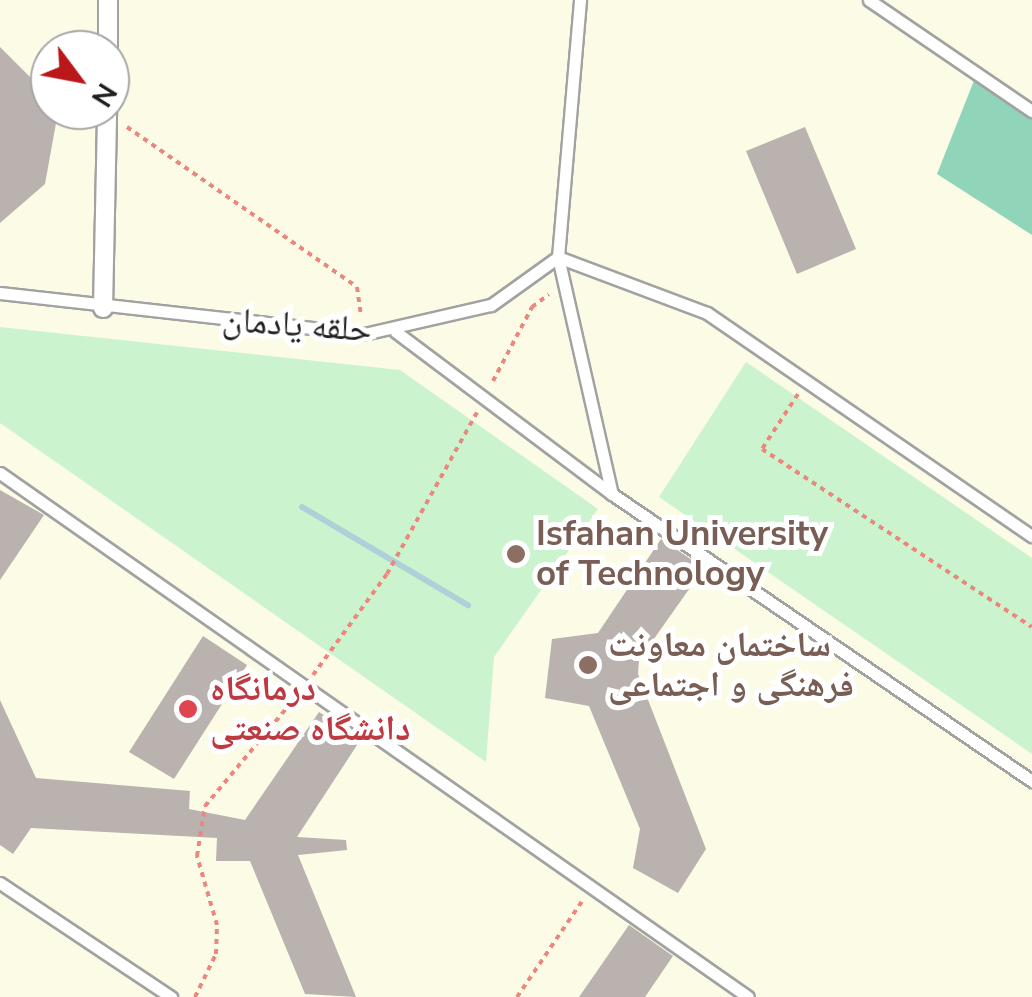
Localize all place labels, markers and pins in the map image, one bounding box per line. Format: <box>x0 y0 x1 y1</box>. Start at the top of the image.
place label: Isfahan University of Technology <box>536 513 828 595</box>
marker: Isfahan University of Technology <box>505 543 527 565</box>
place label: ساختمان معاونت فرهنگی و اجتماعی <box>608 624 854 706</box>
marker: ساختمان معاونت فرهنگی و اجتماعی <box>577 654 599 676</box>
place label: درمانگاه دانشگاه صنعتی <box>210 668 410 750</box>
marker: درمانگاه دانشگاه صنعتی <box>175 696 201 722</box>

